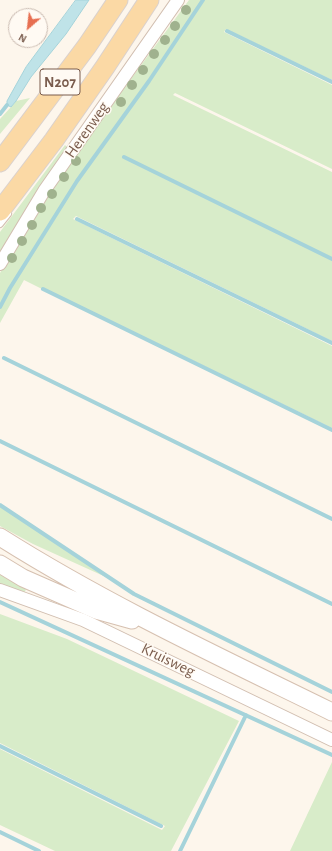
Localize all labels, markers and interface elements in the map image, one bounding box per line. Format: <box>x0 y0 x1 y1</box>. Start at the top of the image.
north arrow <box>8 8 48 48</box>
text: N <box>17 32 29 45</box>
road number: N207 <box>40 69 80 95</box>
street label: Herenweg <box>61 98 113 162</box>
street label: Kruisweg <box>138 639 198 681</box>

